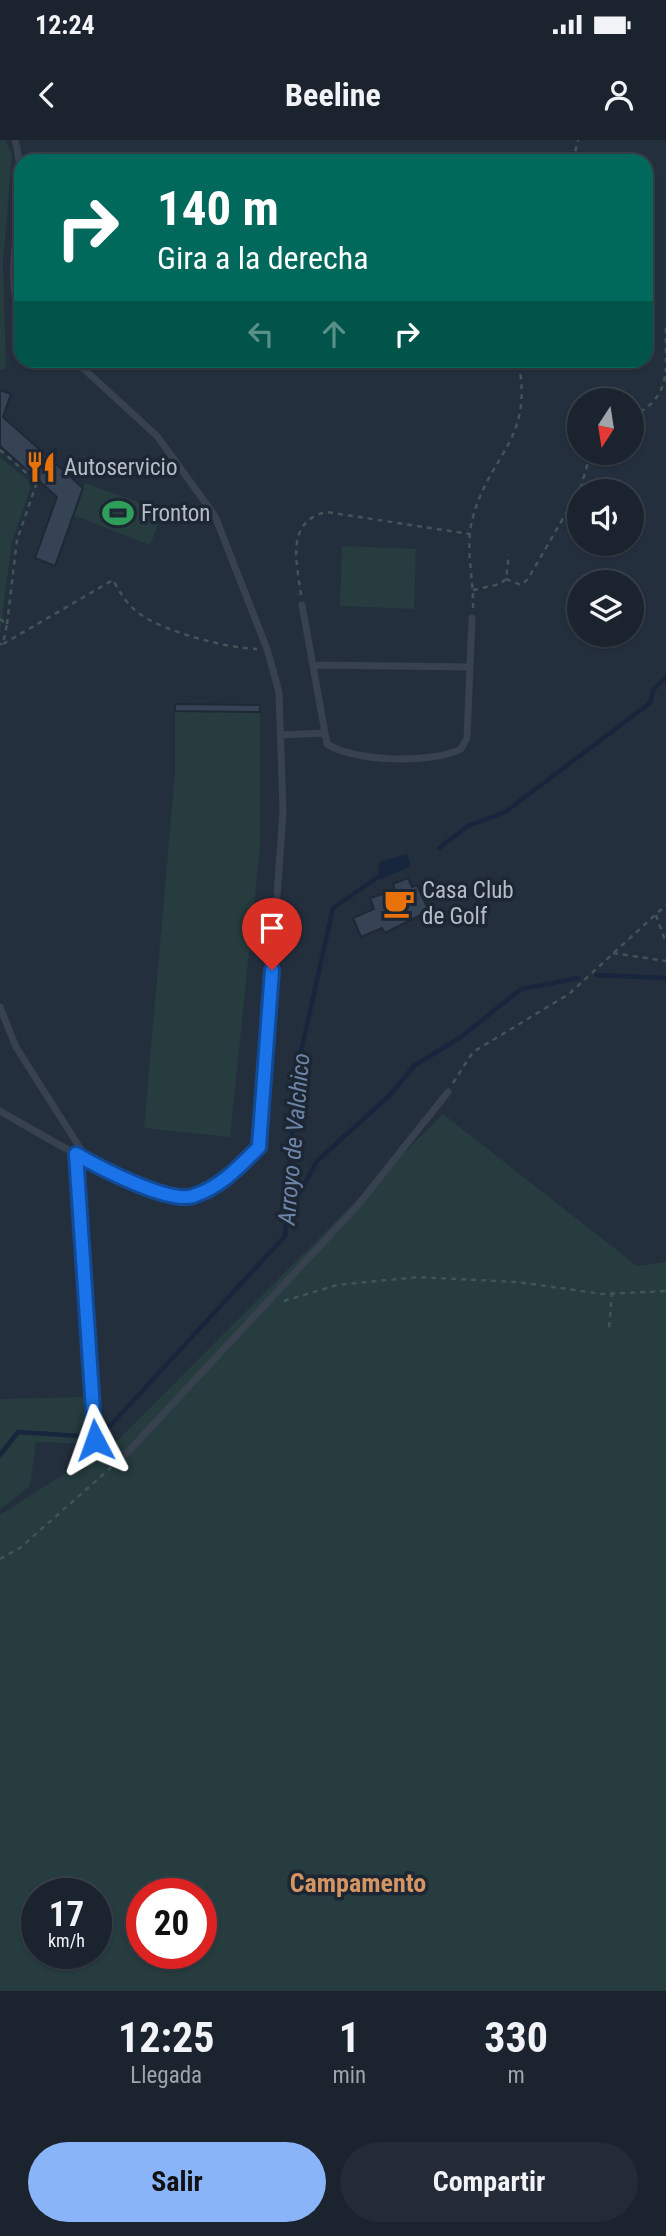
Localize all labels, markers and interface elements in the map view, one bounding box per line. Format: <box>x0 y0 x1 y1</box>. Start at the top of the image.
text: 12:24 <box>35 10 95 40</box>
icon: back <box>28 76 66 114</box>
text: Beeline <box>285 76 381 114</box>
icon: person <box>600 76 638 114</box>
text: 140 m <box>157 180 279 237</box>
icon: right <box>42 182 133 273</box>
text: Gira a la derecha <box>157 239 369 277</box>
icon: left <box>242 315 280 353</box>
icon: ahead <box>315 315 353 353</box>
icon: right <box>388 315 426 353</box>
north arrow <box>567 388 644 466</box>
map controls <box>567 388 644 647</box>
restaurant icon: Autoservicio <box>24 450 58 484</box>
place label: Autoservicio <box>64 454 177 481</box>
button: sound <box>567 479 644 556</box>
sports icon: Fronton <box>101 496 135 530</box>
place label: Fronton <box>141 500 211 527</box>
button: layers <box>567 570 644 647</box>
place label: Casa Club de Golf <box>422 877 514 930</box>
cafe icon: Casa Club de Golf <box>382 886 416 920</box>
pin <box>242 898 302 970</box>
icon: arrive <box>253 909 291 947</box>
water label: Arroyo de Valchico <box>272 1052 315 1227</box>
position arrow <box>58 1403 132 1477</box>
district label: Campamento <box>290 1868 426 1898</box>
speed limit sign: 20 <box>126 1878 217 1969</box>
text: 17 <box>49 1894 84 1935</box>
text: km/h <box>48 1930 85 1951</box>
text: 12:25 <box>118 2013 214 2062</box>
text: 1 <box>339 2013 360 2062</box>
text: 330 <box>484 2013 548 2062</box>
text: Llegada <box>130 2062 202 2089</box>
text: min <box>332 2062 366 2089</box>
text: m <box>507 2062 525 2089</box>
button: Salir <box>28 2142 326 2222</box>
button: Compartir <box>340 2142 638 2222</box>

